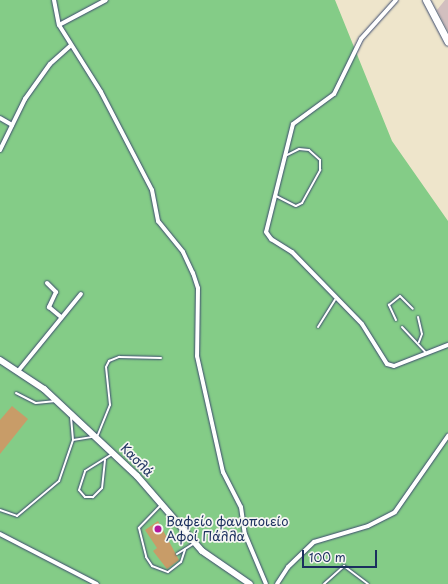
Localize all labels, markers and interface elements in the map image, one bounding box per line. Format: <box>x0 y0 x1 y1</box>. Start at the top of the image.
street label: Κασλά <box>117 440 157 480</box>
place label: Βαφείο φανοποιείο Αφοί Πάλλα <box>166 514 289 545</box>
marker: Βαφείο φανοποιείο Αφοί Πάλλα <box>153 524 163 534</box>
scale bar <box>304 542 379 568</box>
text: 100 m <box>309 548 346 566</box>

